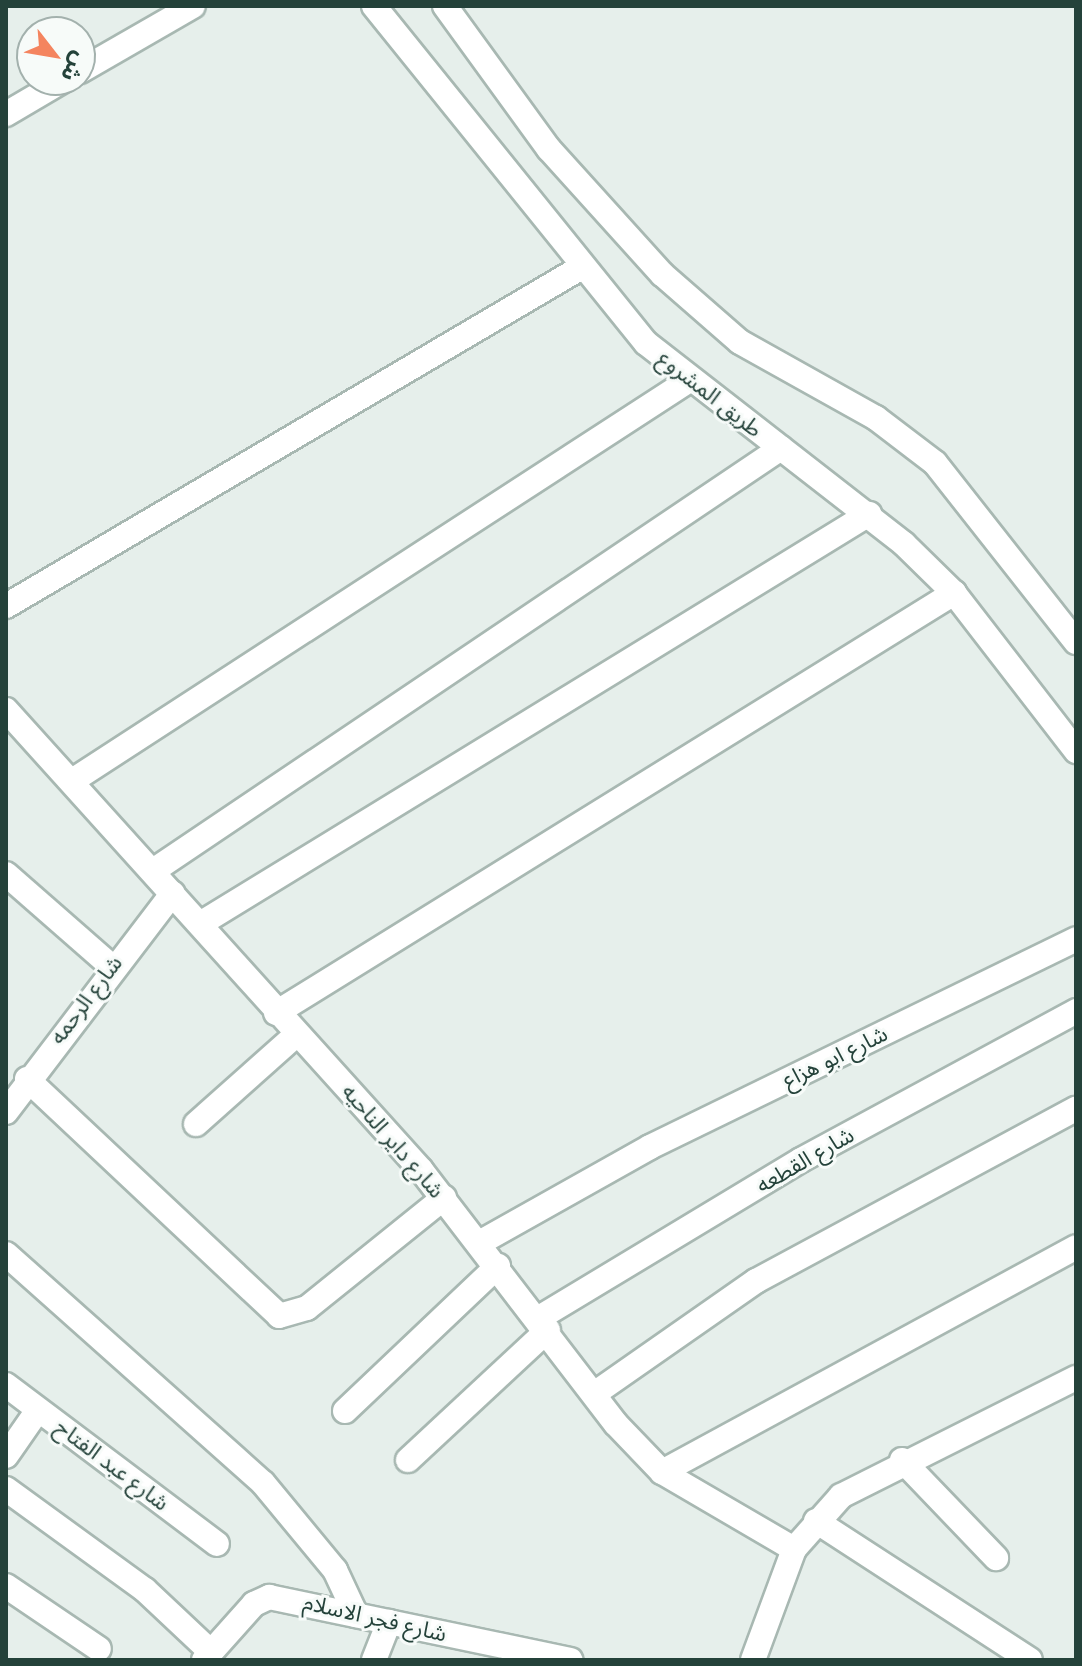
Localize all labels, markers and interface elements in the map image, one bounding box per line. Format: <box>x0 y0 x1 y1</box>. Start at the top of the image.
north arrow <box>16 16 96 96</box>
text: ش <box>55 47 95 87</box>
street label: طريق المشروع <box>653 345 767 443</box>
street label: شارع الرحمه <box>44 951 128 1049</box>
street label: شارع ابو هزاع <box>778 1020 892 1094</box>
street label: شارع داير الناحيه <box>336 1079 450 1203</box>
street label: شارع القطعه <box>751 1121 859 1199</box>
street label: شارع عبد الفتاح <box>50 1414 174 1516</box>
street label: شارع فجر الاسلام <box>301 1589 449 1647</box>

